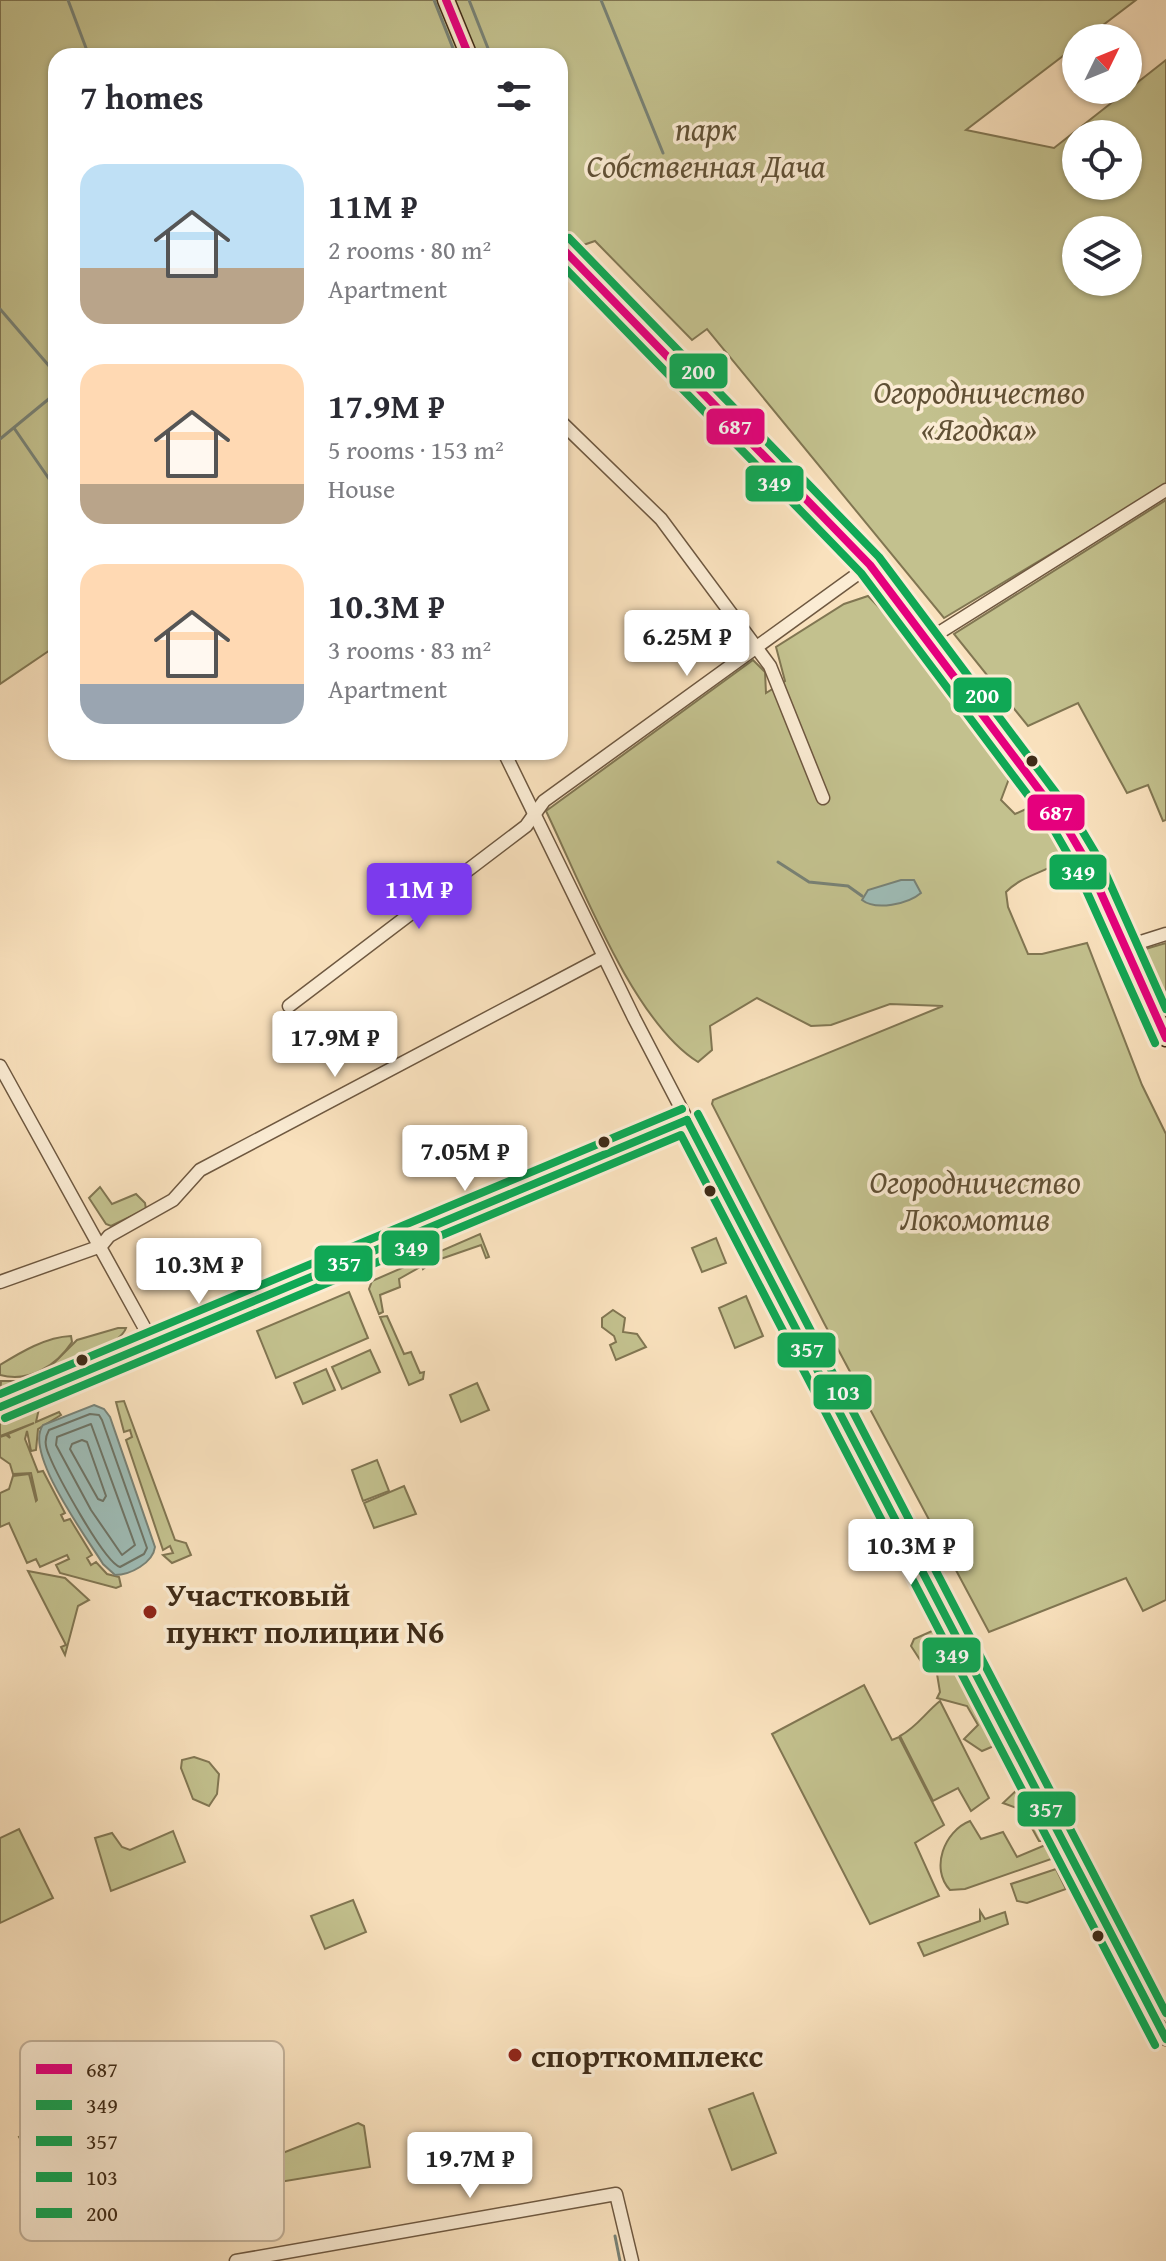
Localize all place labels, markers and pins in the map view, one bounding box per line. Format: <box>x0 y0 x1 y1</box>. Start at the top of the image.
pin: 6.25M ₽ <box>613 610 761 678</box>
unlabelled marker <box>1024 753 1040 769</box>
pin: 11M ₽ <box>363 863 475 931</box>
pin: 17.9M ₽ <box>261 1011 409 1079</box>
pin: 7.05M ₽ <box>391 1125 539 1193</box>
unlabelled marker <box>596 1134 612 1150</box>
unlabelled marker <box>702 1183 718 1199</box>
pin: 10.3M ₽ <box>125 1238 273 1306</box>
unlabelled marker <box>74 1352 90 1368</box>
pin: 10.3M ₽ <box>837 1519 985 1587</box>
place label: Участковый пункт полиции N6 <box>166 1571 444 1655</box>
marker: Участковый пункт полиции N6 <box>141 1603 159 1621</box>
unlabelled marker <box>1090 1928 1106 1944</box>
place label: спорткомплекс <box>531 2032 763 2079</box>
marker: спорткомплекс <box>506 2046 524 2064</box>
pin: 19.7M ₽ <box>396 2132 544 2200</box>

